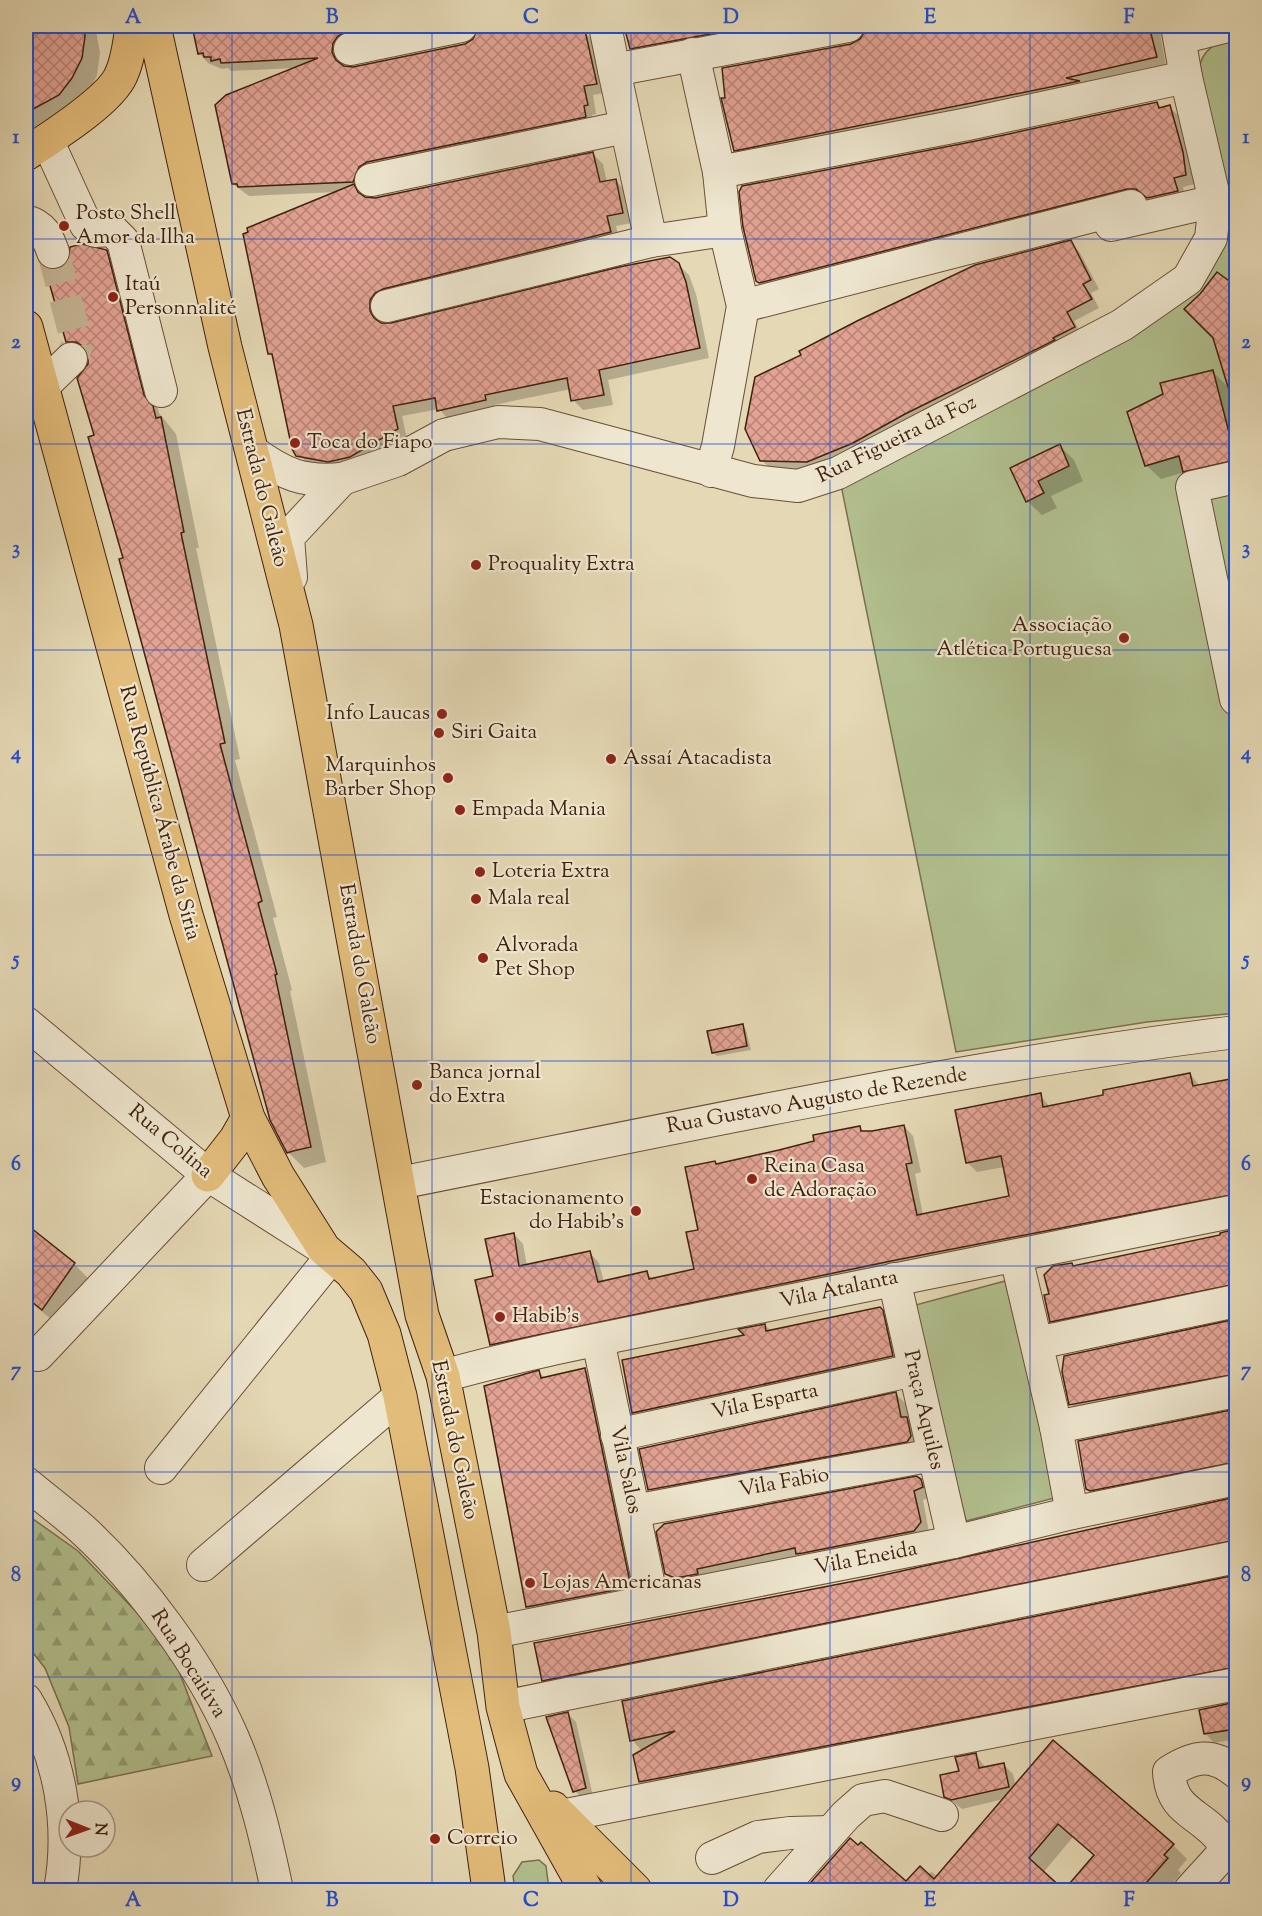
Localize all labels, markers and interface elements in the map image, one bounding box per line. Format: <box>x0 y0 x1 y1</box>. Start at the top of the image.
text: A <box>125 4 142 33</box>
text: B <box>326 4 339 33</box>
text: C <box>523 4 539 33</box>
text: D <box>723 4 739 33</box>
text: E <box>924 4 937 33</box>
text: F <box>1123 4 1135 33</box>
text: 1 <box>13 124 20 153</box>
text: 1 <box>1243 124 1250 153</box>
place label: Posto Shell Amor da Ilha <box>76 199 195 253</box>
marker: Posto Shell Amor da Ilha <box>57 219 71 233</box>
place label: Itaú Personnalité <box>125 270 237 324</box>
marker: Itaú Personnalité <box>106 290 120 304</box>
text: 2 <box>11 329 21 358</box>
text: 2 <box>1241 329 1251 358</box>
street label: Rua Figueira da Foz <box>812 388 982 492</box>
street label: Estrada do Galeão <box>227 406 295 570</box>
place label: Toca do Fiapo <box>307 428 433 458</box>
marker: Toca do Fiapo <box>288 436 302 450</box>
text: 3 <box>12 535 20 564</box>
text: 3 <box>1242 535 1250 564</box>
place label: Proquality Extra <box>488 550 635 580</box>
marker: Proquality Extra <box>469 558 483 572</box>
place label: Associação Atlética Portuguesa <box>936 611 1112 665</box>
marker: Associação Atlética Portuguesa <box>1117 631 1131 645</box>
street label: Rua República Árabe da Síria <box>111 682 208 944</box>
place label: Info Laucas <box>326 699 430 729</box>
marker: Info Laucas <box>435 707 449 721</box>
place label: Siri Gaita <box>451 718 538 748</box>
marker: Siri Gaita <box>432 726 446 740</box>
text: 4 <box>10 740 21 769</box>
text: 4 <box>1240 740 1251 769</box>
place label: Assaí Atacadista <box>623 744 772 774</box>
place label: Marquinhos Barber Shop <box>325 751 436 805</box>
marker: Assaí Atacadista <box>604 752 618 766</box>
marker: Marquinhos Barber Shop <box>441 771 455 785</box>
place label: Empada Mania <box>472 795 606 825</box>
marker: Empada Mania <box>453 803 467 817</box>
place label: Loteria Extra <box>492 857 610 887</box>
marker: Loteria Extra <box>473 865 487 879</box>
street label: Estrada do Galeão <box>330 882 388 1046</box>
place label: Mala real <box>488 884 570 914</box>
marker: Mala real <box>469 892 483 906</box>
place label: Alvorada Pet Shop <box>495 931 579 985</box>
text: 5 <box>11 946 20 975</box>
text: 5 <box>1241 946 1250 975</box>
marker: Alvorada Pet Shop <box>476 951 490 965</box>
place label: Banca jornal do Extra <box>429 1058 541 1112</box>
street label: Rua Gustavo Augusto de Rezende <box>664 1060 970 1142</box>
marker: Banca jornal do Extra <box>410 1078 424 1092</box>
street label: Rua Colina <box>121 1098 219 1187</box>
text: 6 <box>11 1151 21 1180</box>
text: 6 <box>1241 1151 1251 1180</box>
place label: Reina Casa de Adoração <box>764 1152 877 1206</box>
marker: Reina Casa de Adoração <box>745 1172 759 1186</box>
place label: Estacionamento do Habib's <box>480 1184 624 1238</box>
marker: Estacionamento do Habib's <box>629 1204 643 1218</box>
street label: Vila Atalanta <box>777 1263 901 1317</box>
place label: Habib's <box>512 1302 579 1332</box>
marker: Habib's <box>493 1310 507 1324</box>
street label: Praça Aquiles <box>895 1347 951 1473</box>
text: 7 <box>11 1357 22 1386</box>
text: 7 <box>1241 1357 1252 1386</box>
street label: Estrada do Galeão <box>422 1358 486 1522</box>
street label: Vila Esparta <box>709 1376 821 1428</box>
street label: Vila Salos <box>601 1423 649 1517</box>
street label: Vila Fabio <box>736 1460 832 1506</box>
street label: Vila Eneida <box>812 1534 920 1584</box>
text: 8 <box>11 1562 21 1591</box>
text: 8 <box>1241 1562 1251 1591</box>
place label: Lojas Americanas <box>542 1568 702 1598</box>
marker: Lojas Americanas <box>523 1576 537 1590</box>
street label: Rua Bocaiúva <box>143 1604 234 1724</box>
text: 9 <box>11 1768 21 1797</box>
text: 9 <box>1241 1768 1251 1797</box>
north arrow <box>57 1799 117 1859</box>
text: N <box>88 1823 111 1836</box>
place label: Correio <box>447 1824 518 1854</box>
marker: Correio <box>428 1832 442 1846</box>
text: A <box>125 1887 142 1916</box>
text: B <box>326 1887 339 1916</box>
text: C <box>523 1887 539 1916</box>
text: D <box>723 1887 739 1916</box>
text: E <box>924 1887 937 1916</box>
text: F <box>1123 1887 1135 1916</box>

